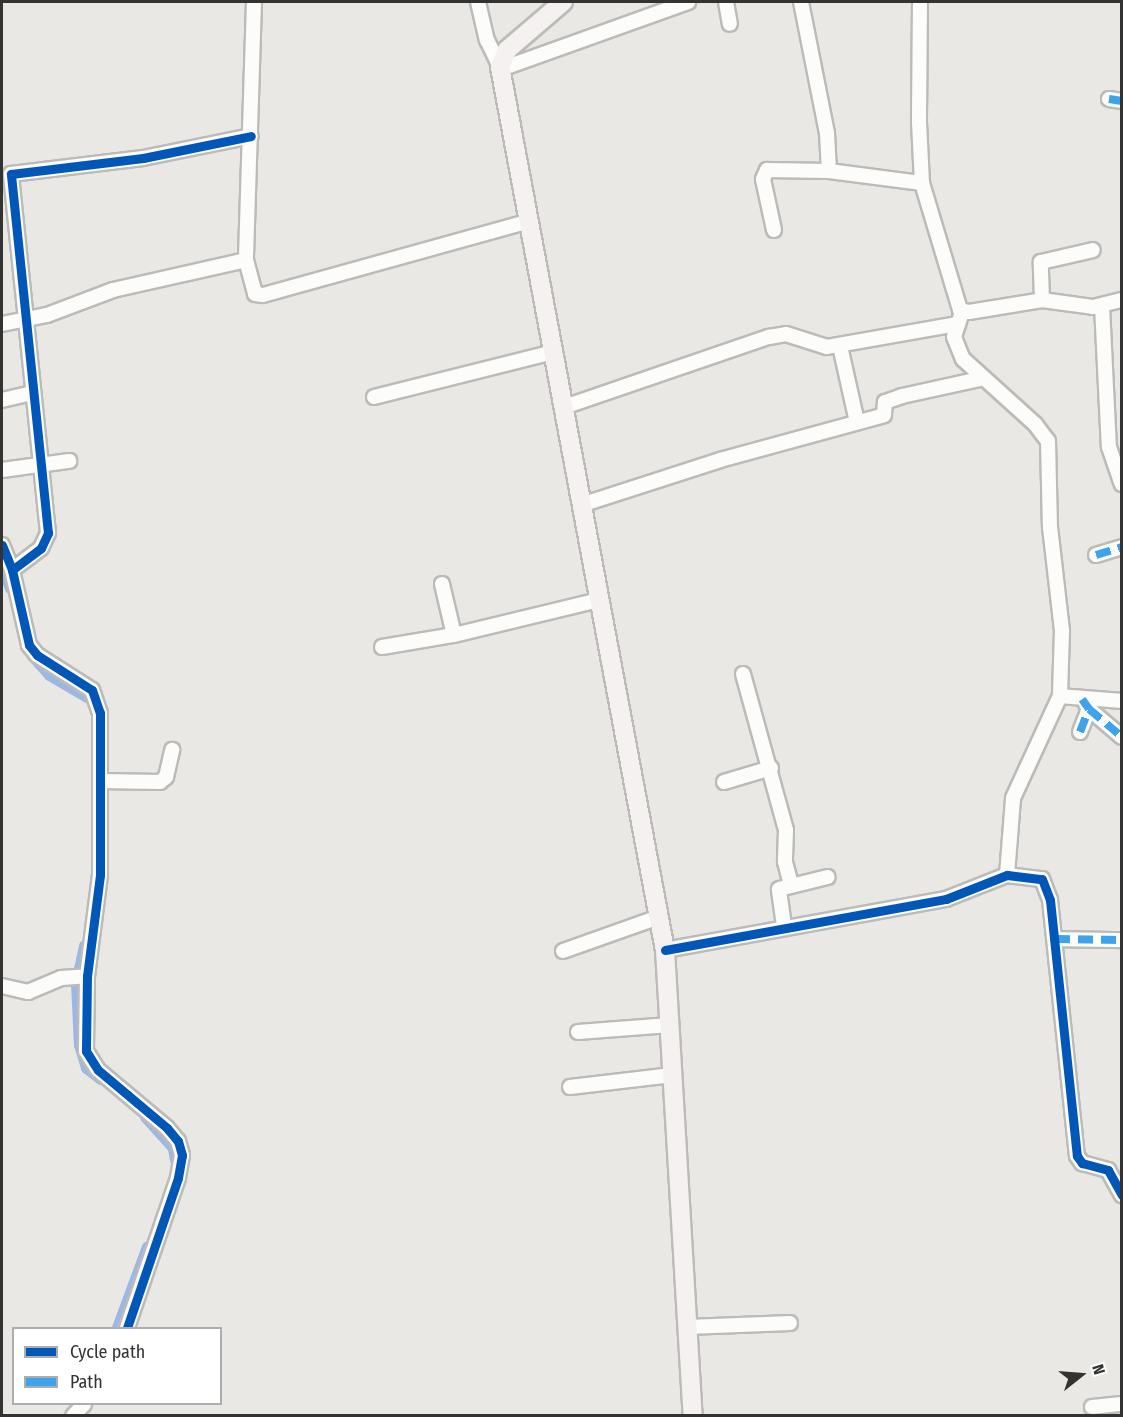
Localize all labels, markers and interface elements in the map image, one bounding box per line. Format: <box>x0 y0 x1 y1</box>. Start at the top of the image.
legend <box>12 1327 222 1405</box>
text: Cycle path <box>70 1341 145 1363</box>
north arrow <box>1051 1345 1111 1405</box>
text: N <box>1088 1362 1109 1377</box>
text: Path <box>70 1371 103 1393</box>

